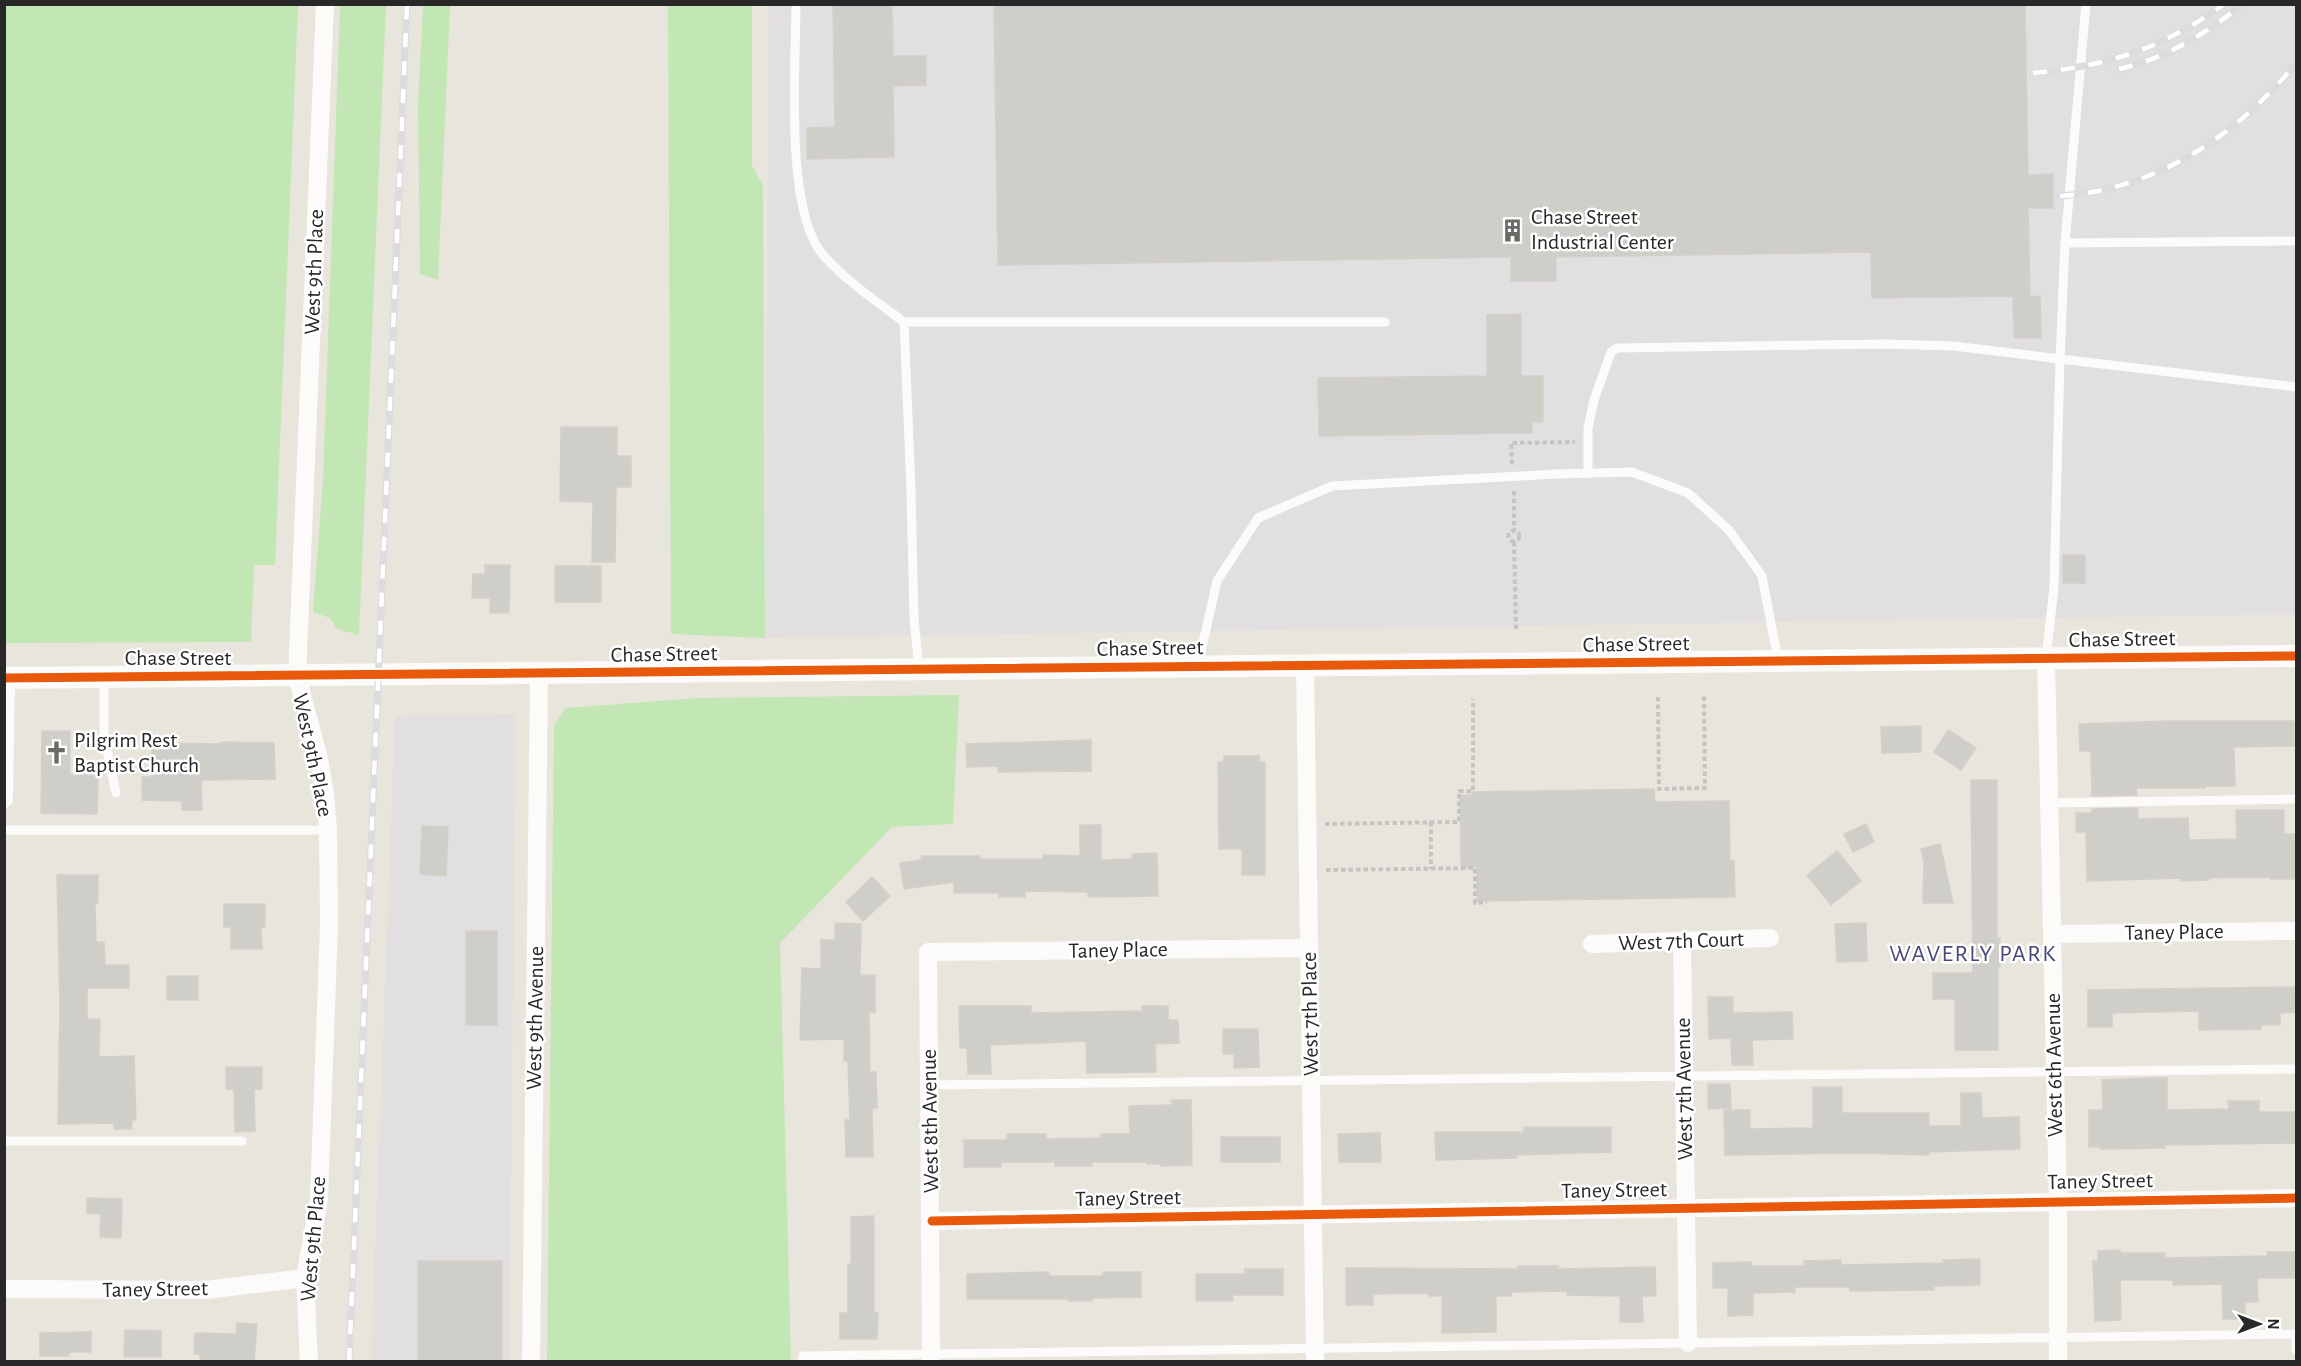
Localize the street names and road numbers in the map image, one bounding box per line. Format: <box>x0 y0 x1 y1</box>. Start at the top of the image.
street label: West 9th Place <box>301 209 327 335</box>
street label: Chase Street <box>2068 627 2176 651</box>
street label: Chase Street <box>1582 632 1690 656</box>
street label: Chase Street <box>1096 636 1204 660</box>
street label: Chase Street <box>610 642 718 666</box>
street label: Chase Street <box>125 647 231 669</box>
street label: West 9th Place <box>289 691 337 819</box>
street label: Taney Place <box>2124 920 2224 944</box>
street label: West 7th Court <box>1618 928 1744 954</box>
street label: Taney Place <box>1068 938 1168 962</box>
street label: West 9th Avenue <box>523 946 547 1090</box>
street label: West 7th Place <box>1298 952 1322 1076</box>
street label: West 6th Avenue <box>2042 993 2066 1137</box>
street label: West 7th Avenue <box>1672 1017 1696 1161</box>
street label: West 8th Avenue <box>918 1049 942 1193</box>
street label: Taney Street <box>2047 1169 2153 1193</box>
street label: West 9th Place <box>297 1175 329 1303</box>
street label: Taney Street <box>1561 1178 1667 1202</box>
street label: Taney Street <box>1075 1186 1181 1210</box>
street label: Taney Street <box>102 1277 208 1301</box>

